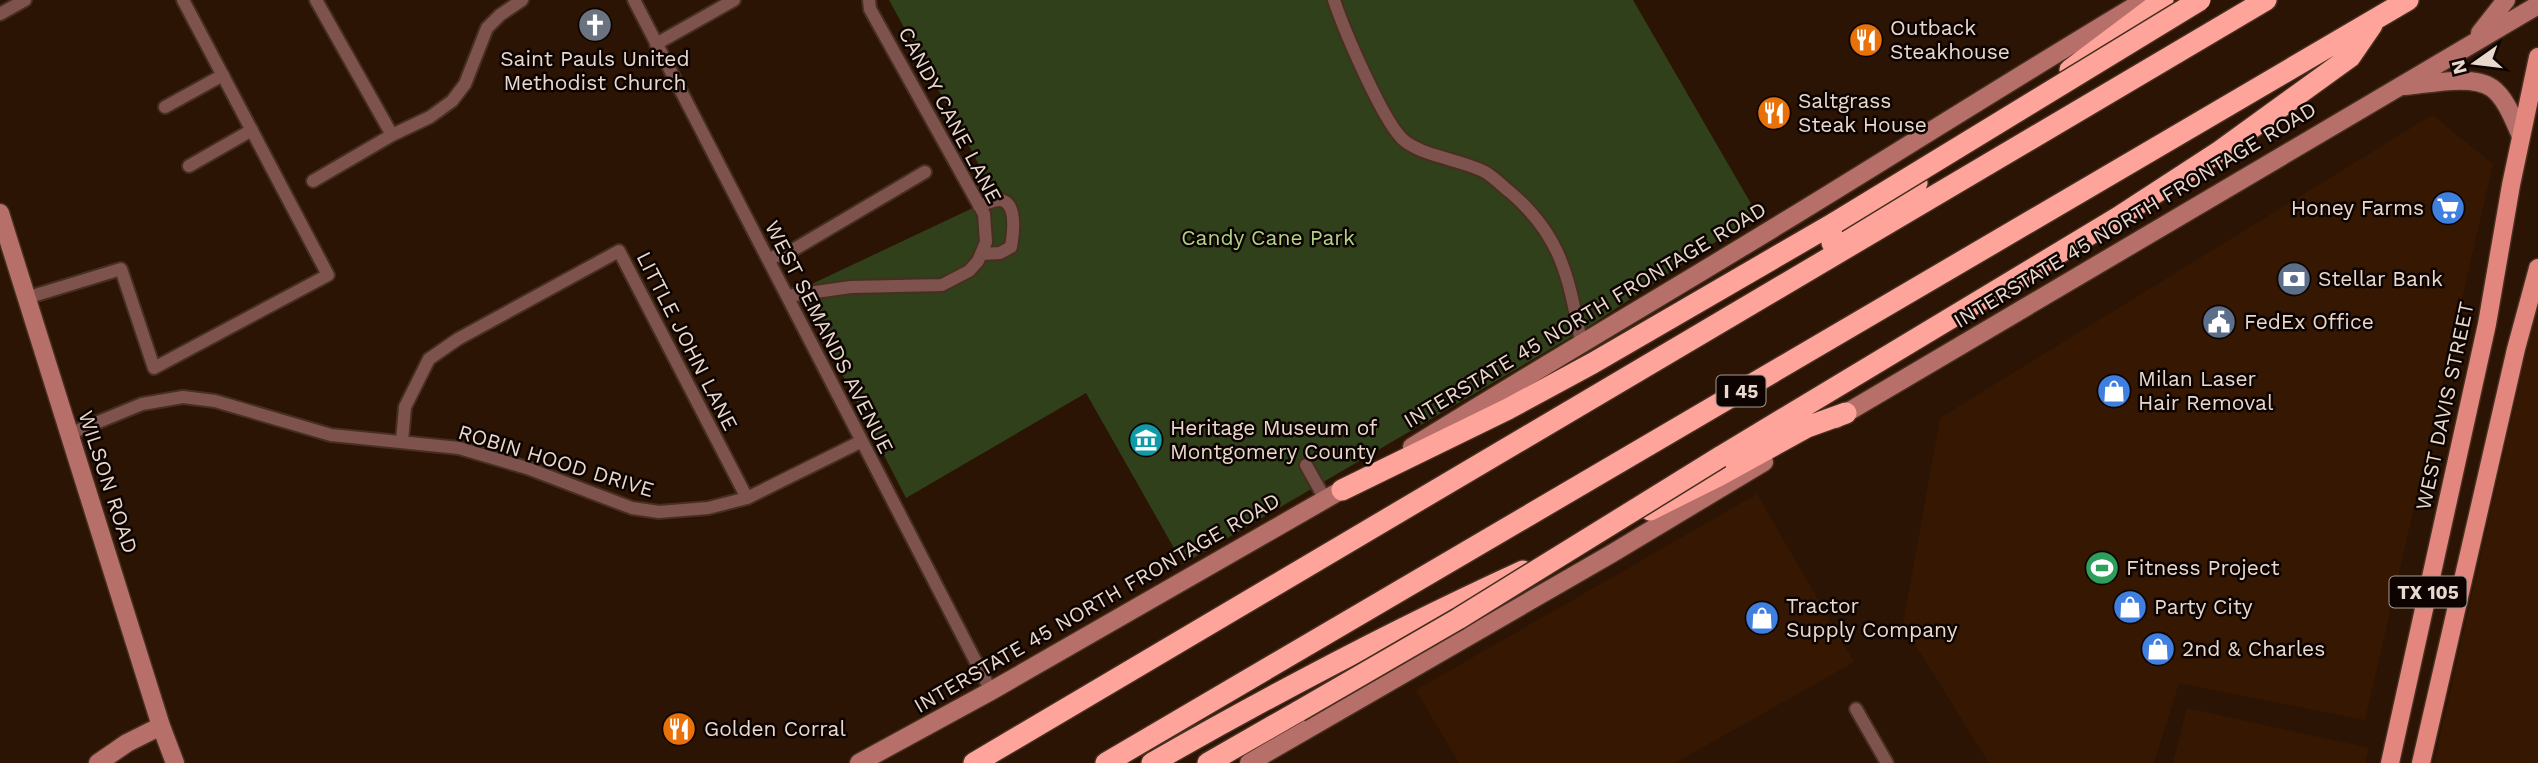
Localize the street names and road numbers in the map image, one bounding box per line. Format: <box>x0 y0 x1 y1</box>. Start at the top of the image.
street label: CANDY CANE LANE <box>893 22 1008 207</box>
street label: INTERSTATE 45 NORTH FRONTAGE ROAD <box>1949 96 2321 333</box>
street label: INTERSTATE 45 NORTH FRONTAGE ROAD <box>1399 196 1771 433</box>
street label: WEST SEMANDS AVENUE <box>760 216 899 457</box>
street label: LITTLE JOHN LANE <box>631 247 743 434</box>
street label: WEST DAVIS STREET <box>2410 299 2479 512</box>
road number: I 45 <box>1716 376 1766 406</box>
street label: WILSON ROAD <box>74 407 143 556</box>
street label: ROBIN HOOD DRIVE <box>455 419 657 502</box>
street label: INTERSTATE 45 NORTH FRONTAGE ROAD <box>909 487 1284 718</box>
road number: TX 105 <box>2390 576 2466 608</box>

